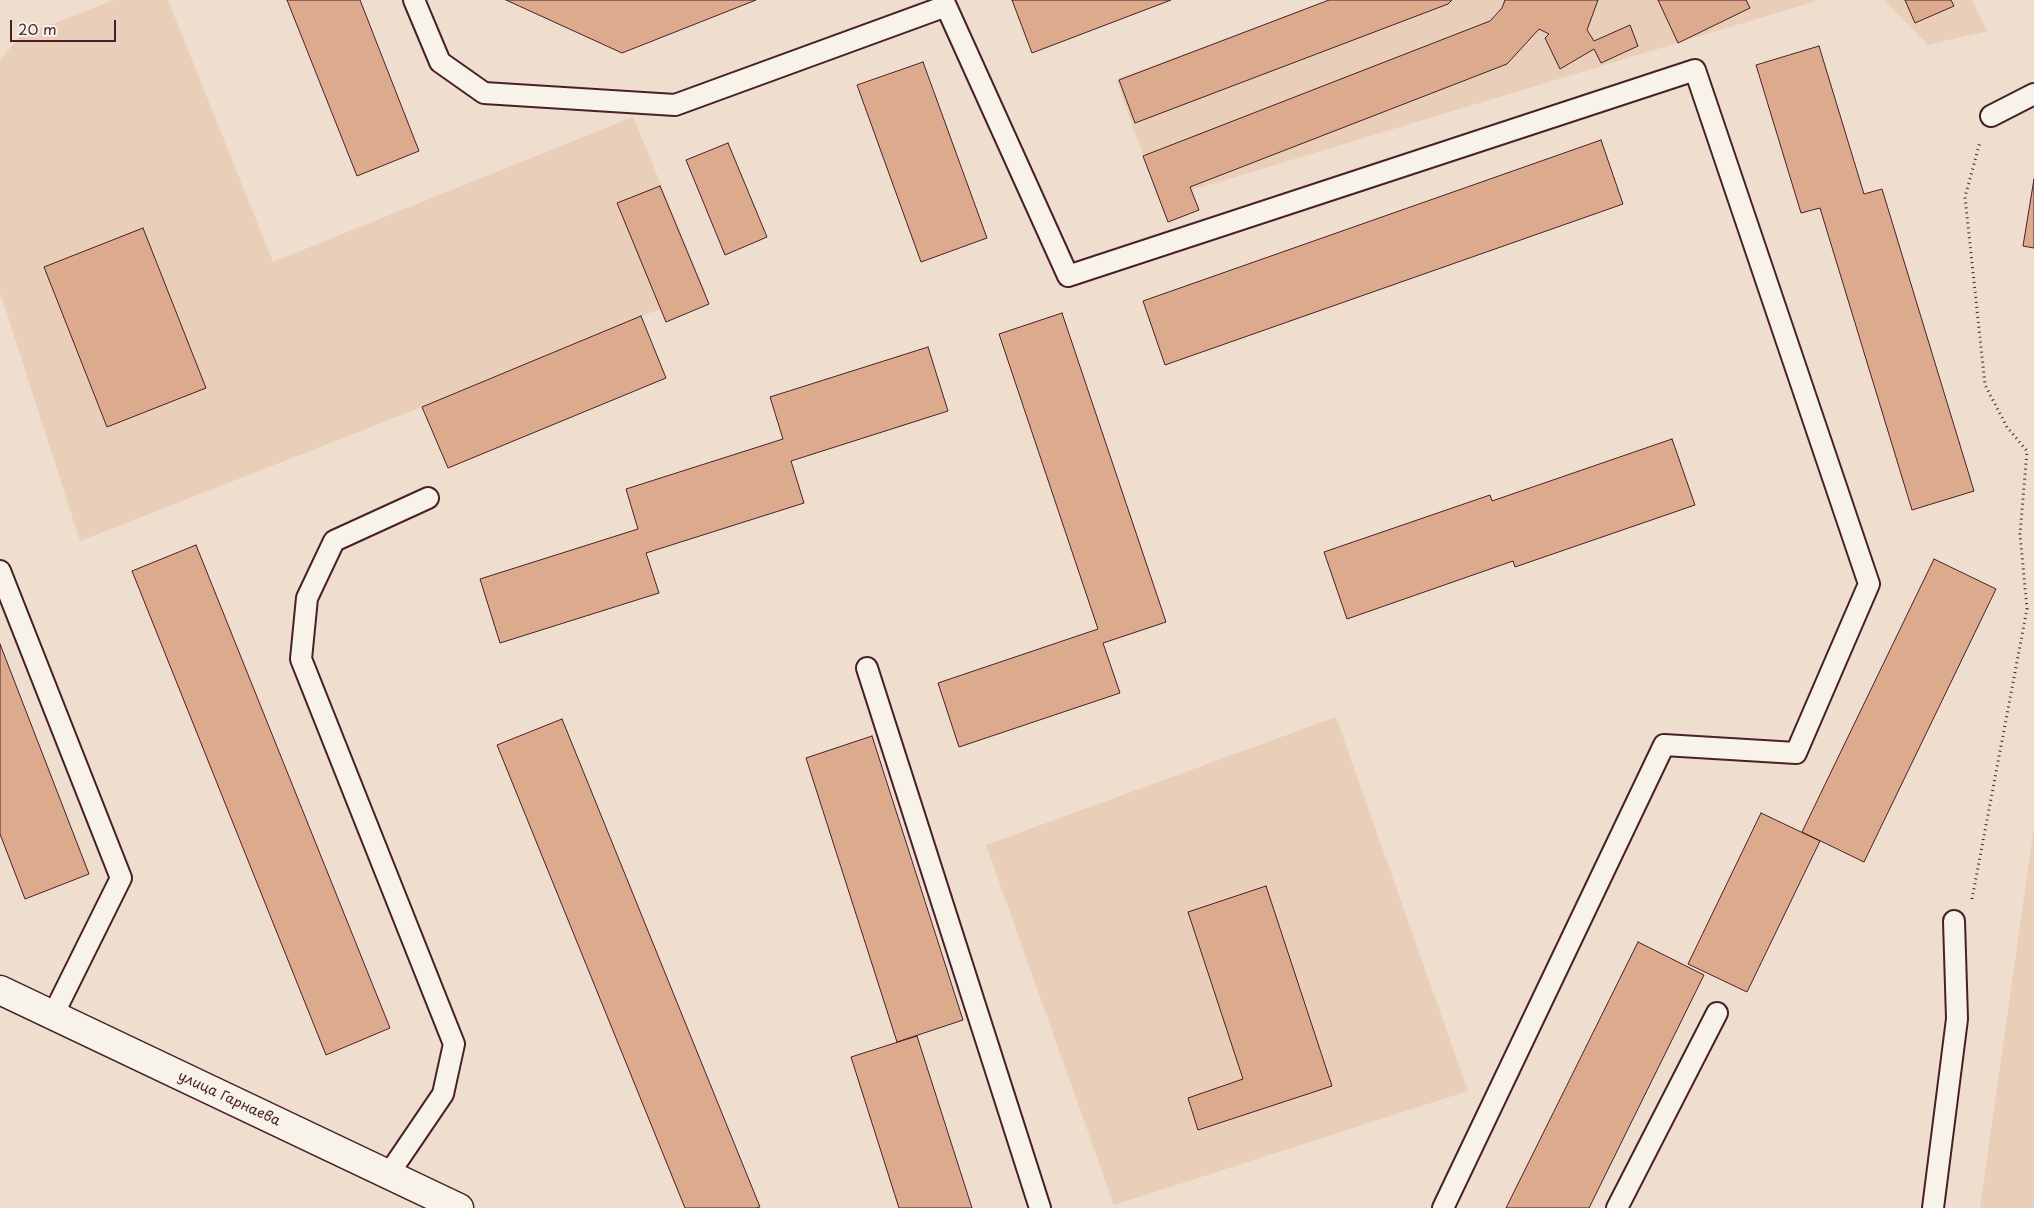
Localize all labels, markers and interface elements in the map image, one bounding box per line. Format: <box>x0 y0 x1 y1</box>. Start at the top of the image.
scale bar <box>12 10 119 42</box>
text: 20 m <box>18 17 57 40</box>
street label: улица Гарнаева <box>175 1068 283 1130</box>

